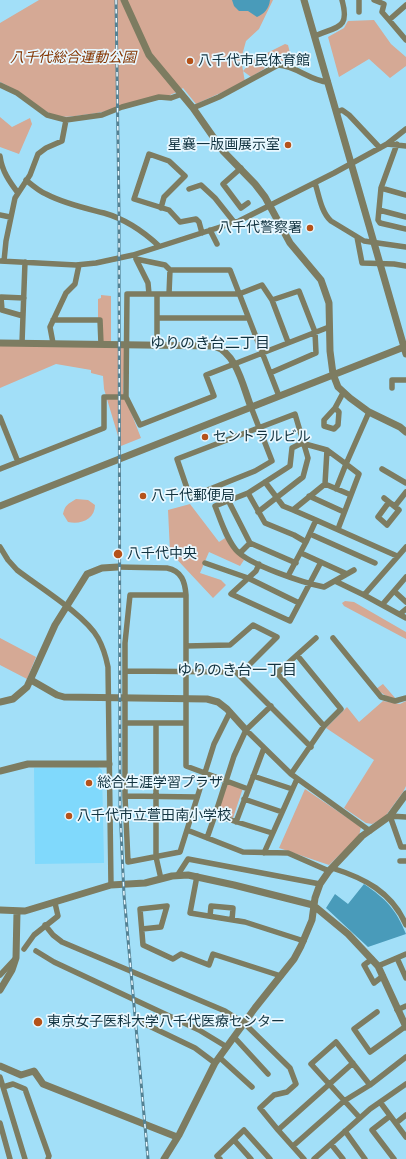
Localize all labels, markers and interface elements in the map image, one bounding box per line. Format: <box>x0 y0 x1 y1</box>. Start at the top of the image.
park label: 八千代総合運動公園 <box>10 50 136 66</box>
place label: 八千代市民体育館 <box>198 53 310 69</box>
marker: 八千代市民体育館 <box>185 56 195 66</box>
place label: 星襄一版画展示室 <box>168 137 280 153</box>
marker: 星襄一版画展示室 <box>283 140 293 150</box>
place label: 八千代警察署 <box>218 220 302 236</box>
marker: 八千代警察署 <box>305 223 315 233</box>
district label: ゆりのき台二丁目 <box>150 335 270 353</box>
place label: セントラルビル <box>213 429 311 445</box>
marker: セントラルビル <box>200 432 210 442</box>
place label: 八千代郵便局 <box>151 488 235 504</box>
marker: 八千代郵便局 <box>138 491 148 501</box>
place label: 八千代中央 <box>127 546 197 562</box>
marker: 八千代中央 <box>112 548 124 560</box>
district label: ゆりのき台一丁目 <box>177 662 297 680</box>
place label: 総合生涯学習プラザ <box>97 775 223 791</box>
marker: 総合生涯学習プラザ <box>84 778 94 788</box>
place label: 八千代市立萱田南小学校 <box>77 808 231 824</box>
marker: 八千代市立萱田南小学校 <box>64 811 74 821</box>
place label: 東京女子医科大学八千代医療センター <box>47 1014 285 1030</box>
marker: 東京女子医科大学八千代医療センター <box>32 1016 44 1028</box>

